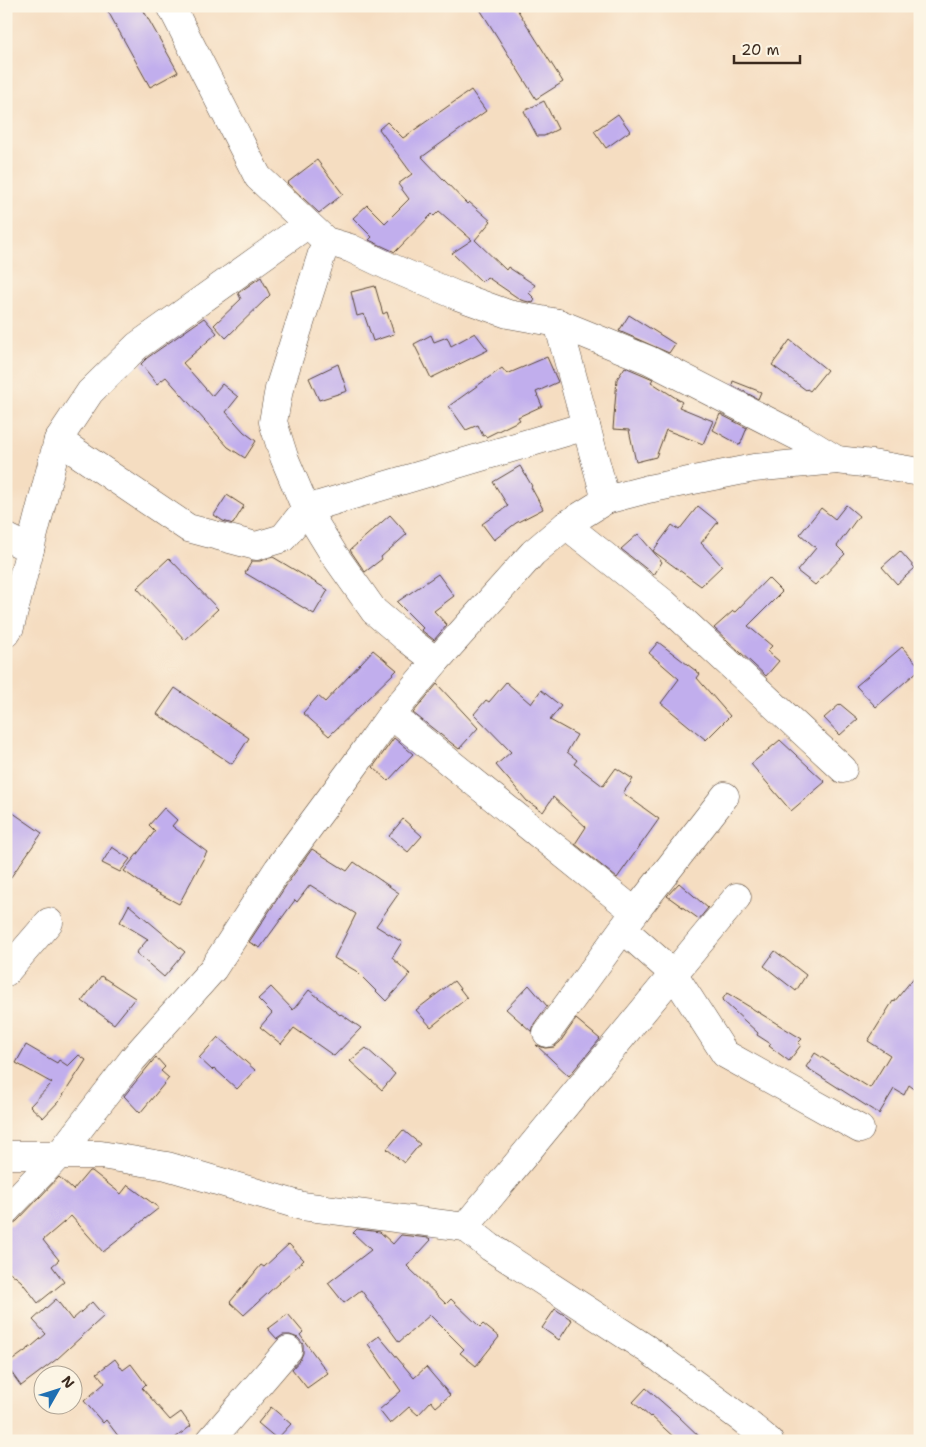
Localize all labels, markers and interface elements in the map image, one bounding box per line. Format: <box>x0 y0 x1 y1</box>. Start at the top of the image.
scale bar <box>734 32 800 64</box>
text: 20 m <box>741 40 780 60</box>
north arrow <box>32 1364 82 1414</box>
text: N <box>58 1372 79 1392</box>

